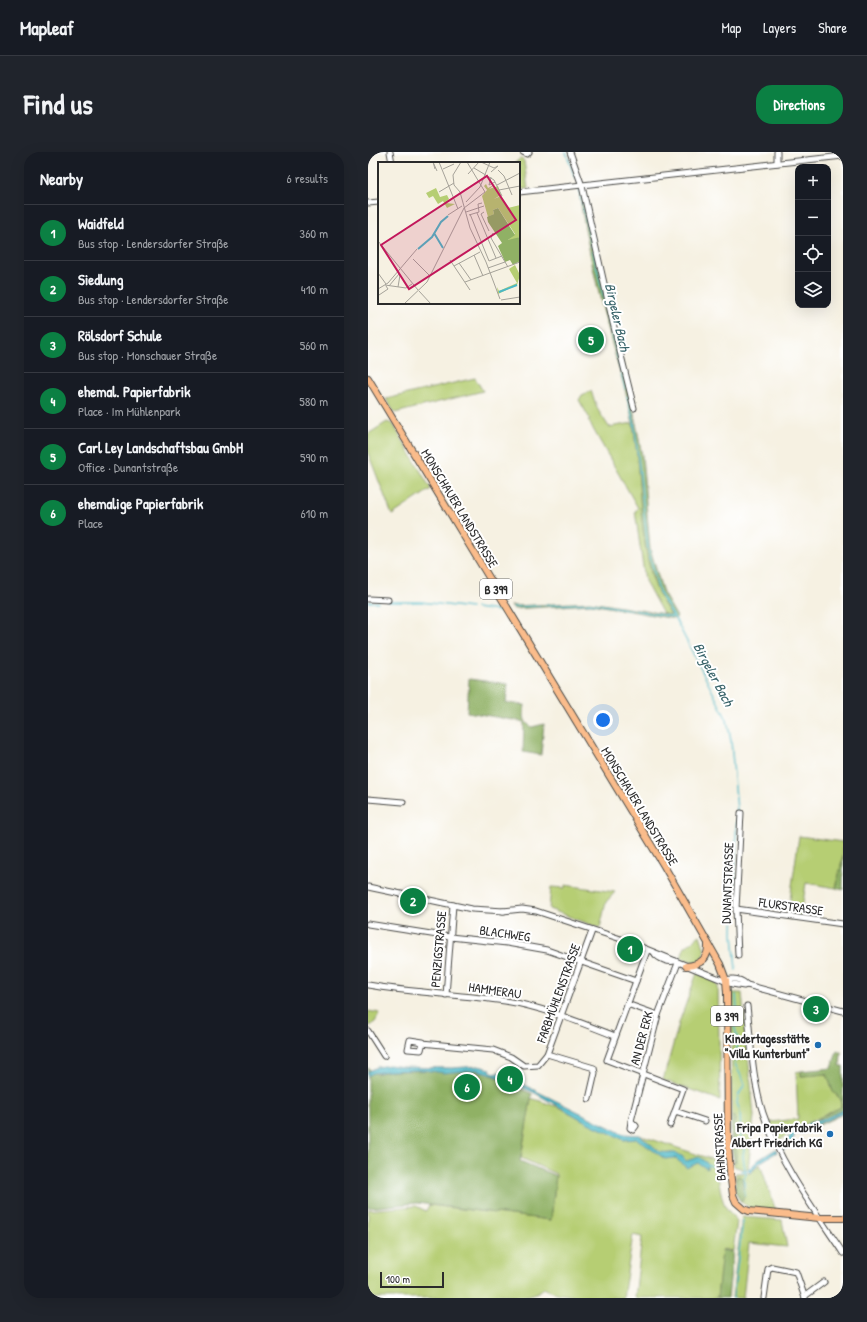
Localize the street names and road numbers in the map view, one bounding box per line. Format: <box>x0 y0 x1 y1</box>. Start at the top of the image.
street label: MONSCHAUER LANDSTRASSE <box>417 445 503 571</box>
road number: B 399 <box>480 579 512 599</box>
street label: MONSCHAUER LANDSTRASSE <box>597 743 683 869</box>
street label: DUNANTSTRASSE <box>717 842 737 924</box>
street label: FLURSTRASSE <box>757 892 825 919</box>
street label: PENZIGSTRASSE <box>426 910 450 988</box>
street label: BLACHWEG <box>479 921 532 946</box>
street label: FARBMÜHLENSTRASSE <box>531 941 584 1046</box>
street label: HAMMERAU <box>467 977 523 1003</box>
road number: B 399 <box>711 1006 743 1026</box>
street label: AN DER ERK <box>625 1009 657 1067</box>
street label: BAHNSTRASSE <box>708 1112 730 1181</box>

